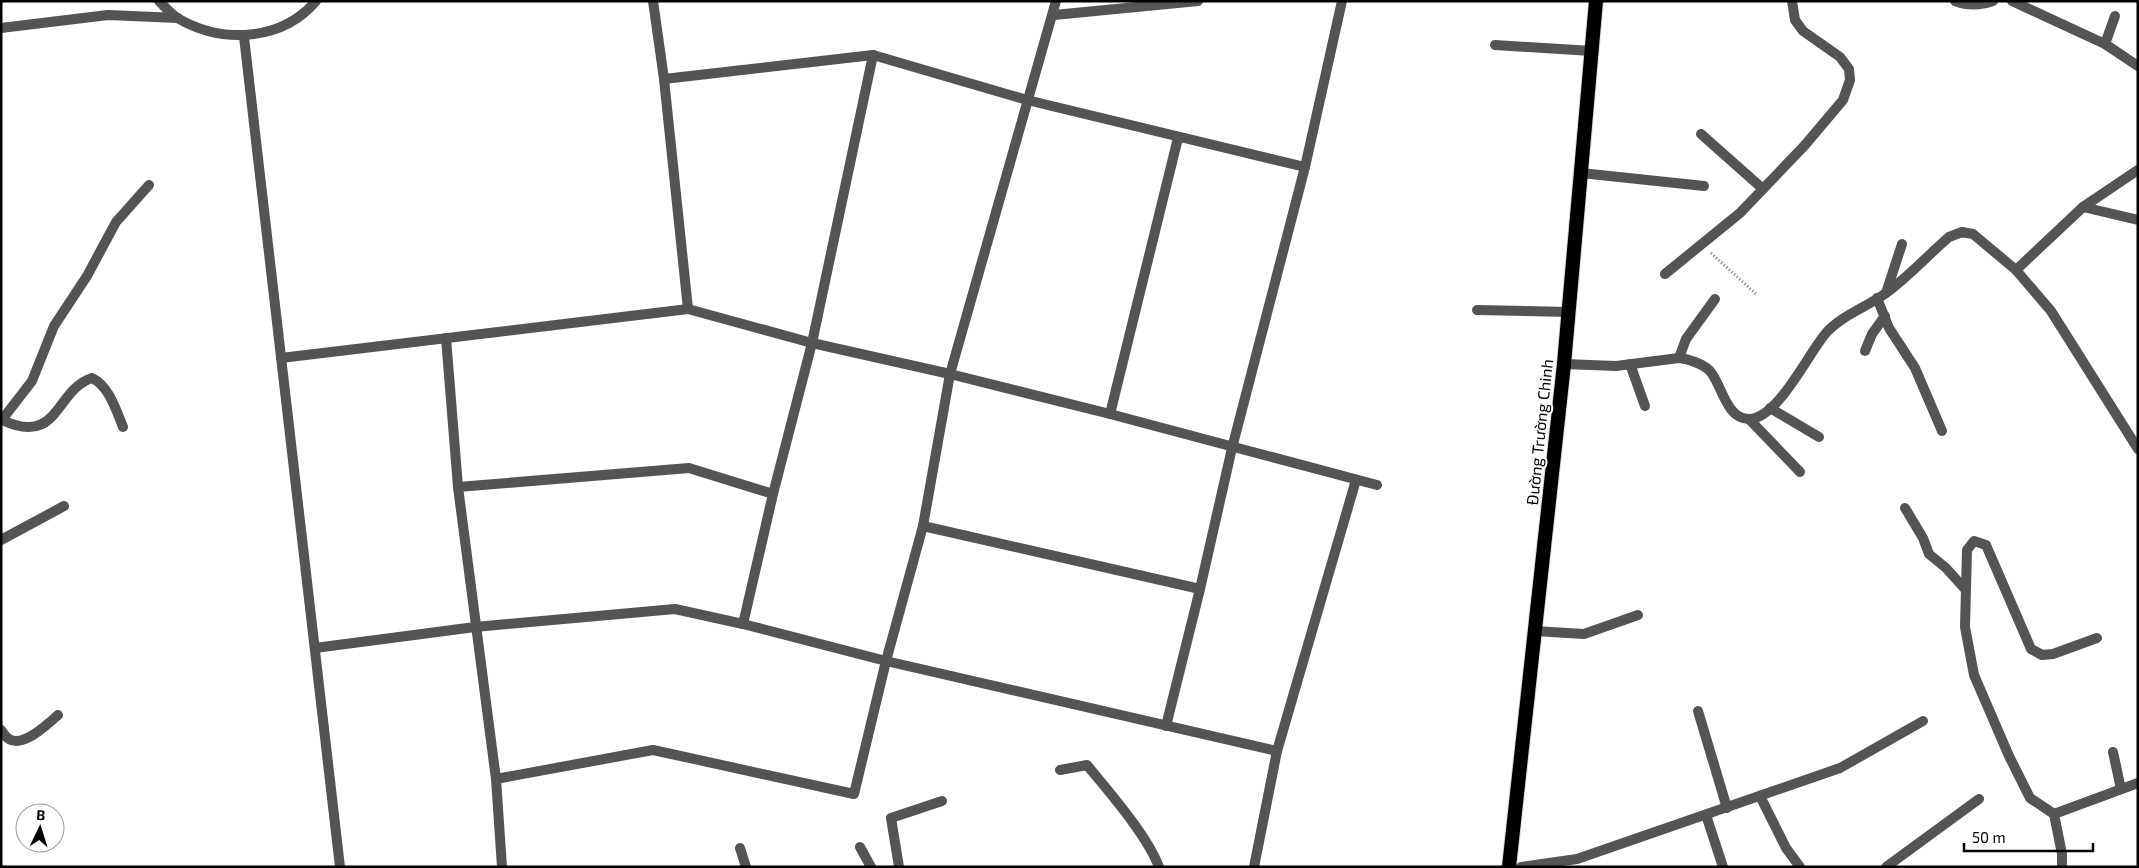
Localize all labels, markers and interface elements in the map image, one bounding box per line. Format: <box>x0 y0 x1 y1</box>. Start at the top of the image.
street label: Đường Trường Chinh <box>1522 358 1556 506</box>
north arrow <box>15 803 65 853</box>
text: B <box>36 806 46 823</box>
scale bar <box>1964 820 2093 852</box>
text: 50 m <box>1972 828 2006 846</box>

